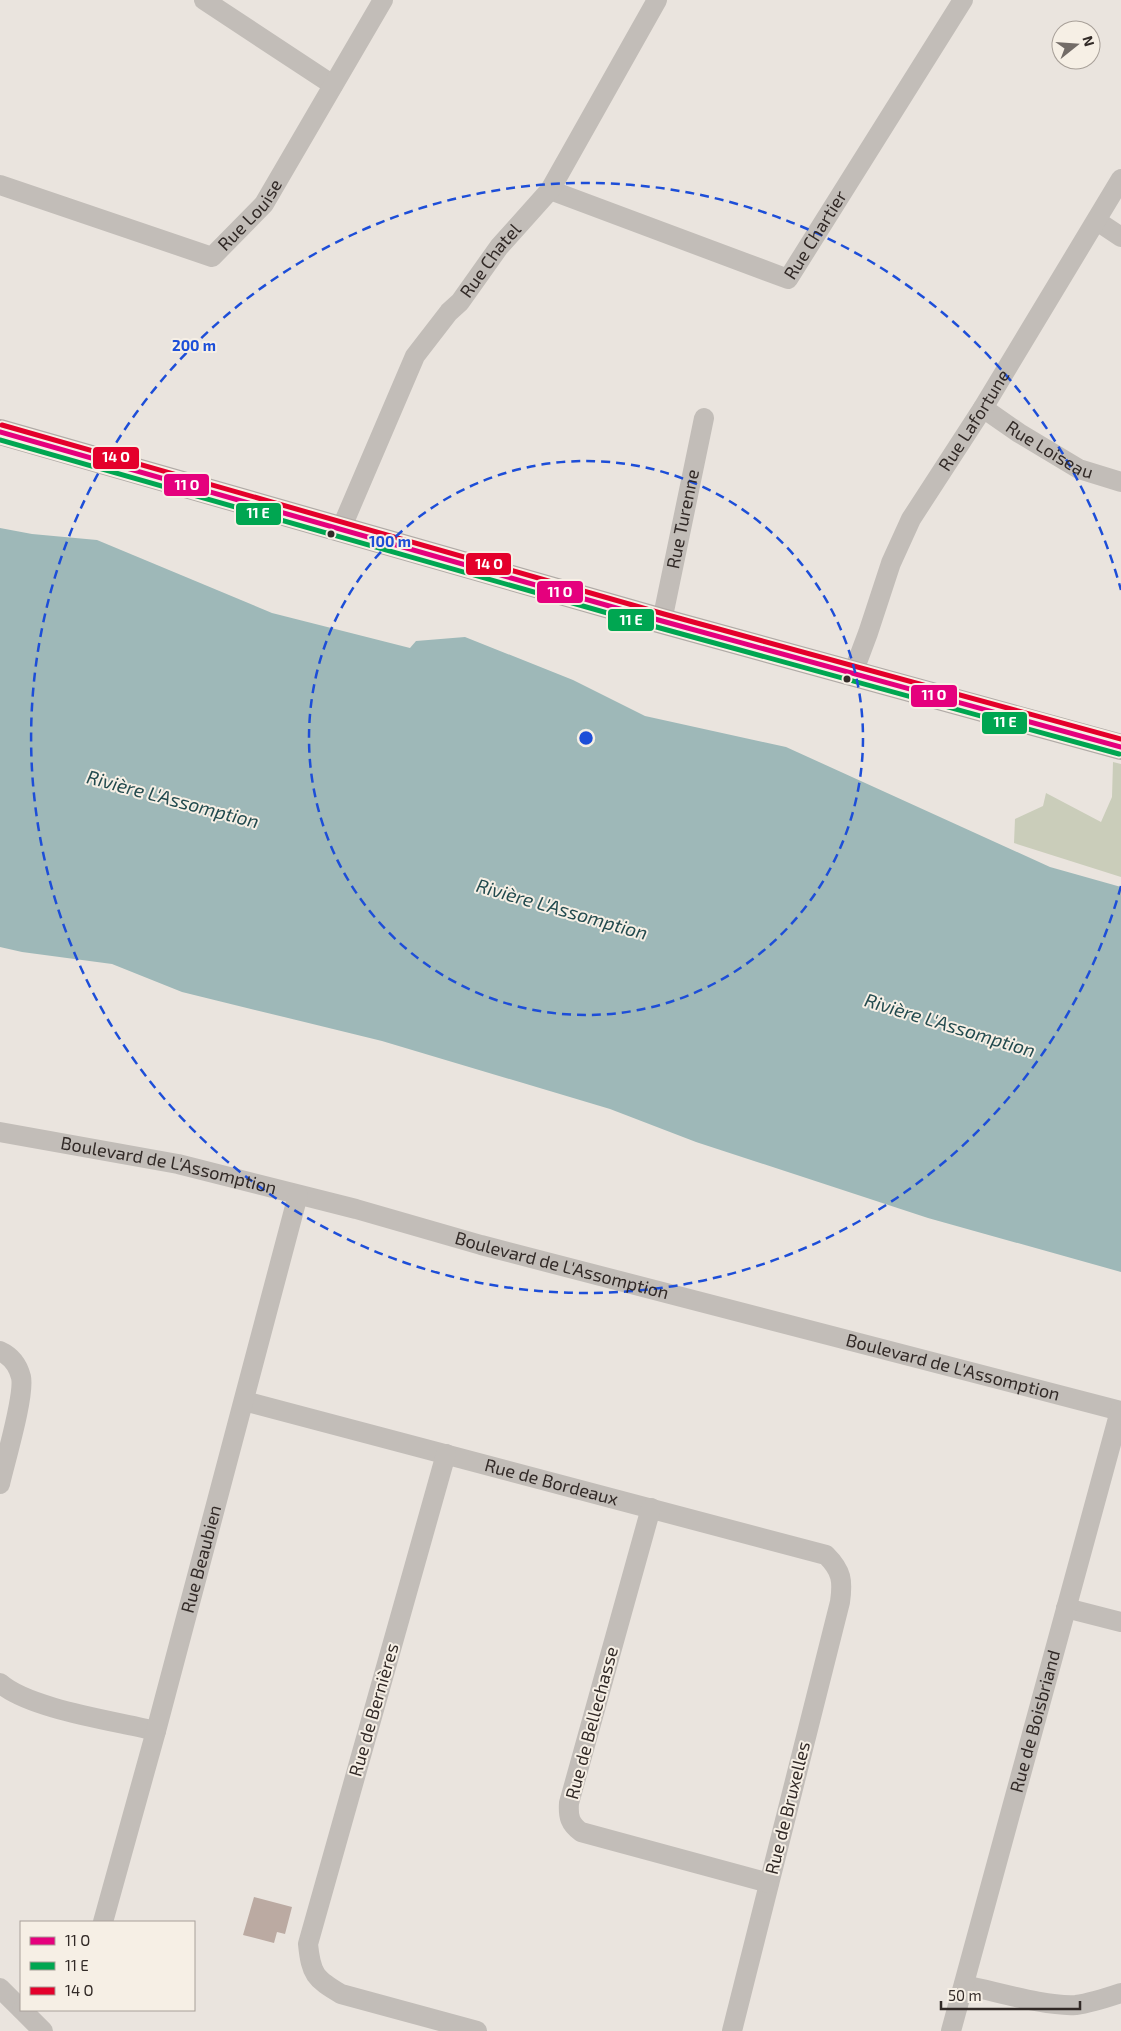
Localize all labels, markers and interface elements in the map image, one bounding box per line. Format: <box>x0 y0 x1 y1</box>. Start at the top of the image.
north arrow <box>1051 20 1101 70</box>
text: N <box>1079 34 1099 48</box>
street label: Rue Louise <box>213 175 286 255</box>
street label: Rue Chartier <box>779 186 851 283</box>
street label: Rue Chatel <box>455 218 525 302</box>
text: 200 m <box>172 336 216 354</box>
street label: Rue Lafortune <box>933 365 1014 475</box>
street label: Rue Loiseau <box>1002 415 1096 483</box>
line badge: 14 O <box>92 446 140 470</box>
text: 14 O <box>102 448 130 465</box>
street label: Rue Turenne <box>661 467 703 571</box>
line badge: 11 O <box>163 473 210 497</box>
text: 11 O <box>175 476 199 493</box>
line badge: 11 E <box>235 502 282 526</box>
text: 11 E <box>246 504 270 521</box>
unlabelled marker <box>326 529 336 539</box>
text: 100 m <box>369 532 411 550</box>
line badge: 14 O <box>465 552 512 576</box>
text: 14 O <box>475 555 503 572</box>
line badge: 11 O <box>536 580 584 604</box>
text: 11 O <box>548 583 572 600</box>
line badge: 11 E <box>607 608 655 632</box>
text: 11 E <box>619 611 643 628</box>
unlabelled marker <box>842 674 852 684</box>
line badge: 11 O <box>910 684 958 708</box>
text: 11 O <box>922 686 946 703</box>
line badge: 11 E <box>981 711 1028 735</box>
text: 11 E <box>993 713 1017 730</box>
centre of rings <box>577 729 595 747</box>
water label: Rivière L'Assomption <box>85 764 262 833</box>
water label: Rivière L'Assomption <box>474 873 650 944</box>
water label: Rivière L'Assomption <box>862 988 1038 1061</box>
street label: Boulevard de L'Assomption <box>59 1131 279 1199</box>
street label: Boulevard de L'Assomption <box>453 1226 671 1303</box>
street label: Boulevard de L'Assomption <box>844 1328 1062 1405</box>
street label: Rue de Bordeaux <box>483 1453 621 1510</box>
street label: Rue Beaubien <box>176 1502 225 1615</box>
street label: Rue de Bernières <box>344 1641 403 1779</box>
street label: Rue de Bellechasse <box>560 1644 622 1802</box>
street label: Rue de Boisbriand <box>1005 1647 1064 1795</box>
street label: Rue de Bruxelles <box>760 1739 814 1876</box>
legend <box>20 1921 195 2011</box>
text: 11 O <box>65 1931 90 1949</box>
text: 11 E <box>65 1956 89 1974</box>
scale bar <box>941 1978 1080 2010</box>
text: 14 O <box>65 1981 94 1999</box>
text: 50 m <box>948 1986 982 2004</box>

